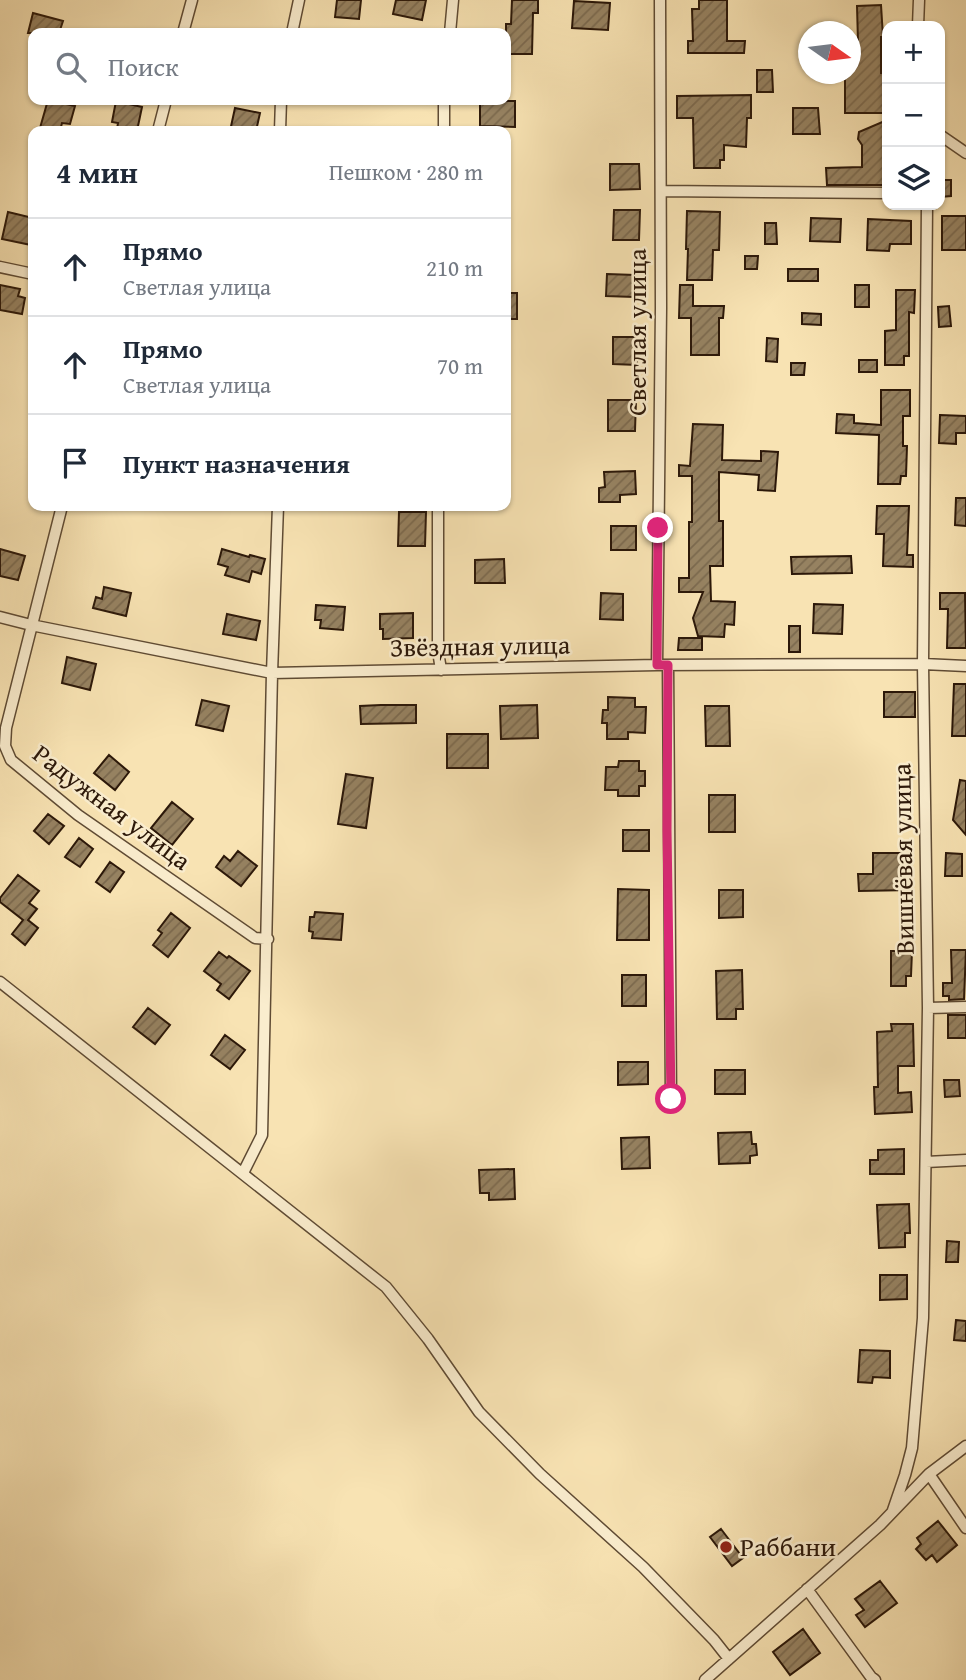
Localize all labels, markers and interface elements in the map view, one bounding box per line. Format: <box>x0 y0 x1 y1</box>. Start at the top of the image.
north arrow <box>798 21 861 84</box>
map controls <box>882 21 945 210</box>
button: + <box>882 21 945 84</box>
search box <box>28 28 511 105</box>
text: Поиск <box>108 47 179 86</box>
icon: search <box>52 48 90 86</box>
button: − <box>882 84 945 147</box>
button: layers <box>882 147 945 210</box>
text: 4 мин <box>56 150 138 194</box>
text: Пешком · 280 m <box>329 155 483 188</box>
text: Прямо <box>123 231 203 270</box>
icon: ahead <box>56 248 94 286</box>
street label: Светлая улица <box>617 248 656 416</box>
text: 210 m <box>426 251 483 284</box>
text: Светлая улица <box>123 270 271 303</box>
text: Прямо <box>123 329 203 368</box>
icon: ahead <box>56 346 94 384</box>
text: 70 m <box>437 349 483 382</box>
text: Светлая улица <box>123 368 271 401</box>
icon: arrive <box>56 444 94 482</box>
text: Пункт назначения <box>123 444 350 483</box>
route end <box>642 512 673 543</box>
street label: Звёздная улица <box>390 624 571 667</box>
street label: Радужная улица <box>25 734 200 880</box>
street label: Вишнёвая улица <box>881 762 924 955</box>
route start <box>655 1083 686 1114</box>
place label: Раббани <box>740 1527 836 1566</box>
marker: Раббани <box>718 1539 734 1555</box>

